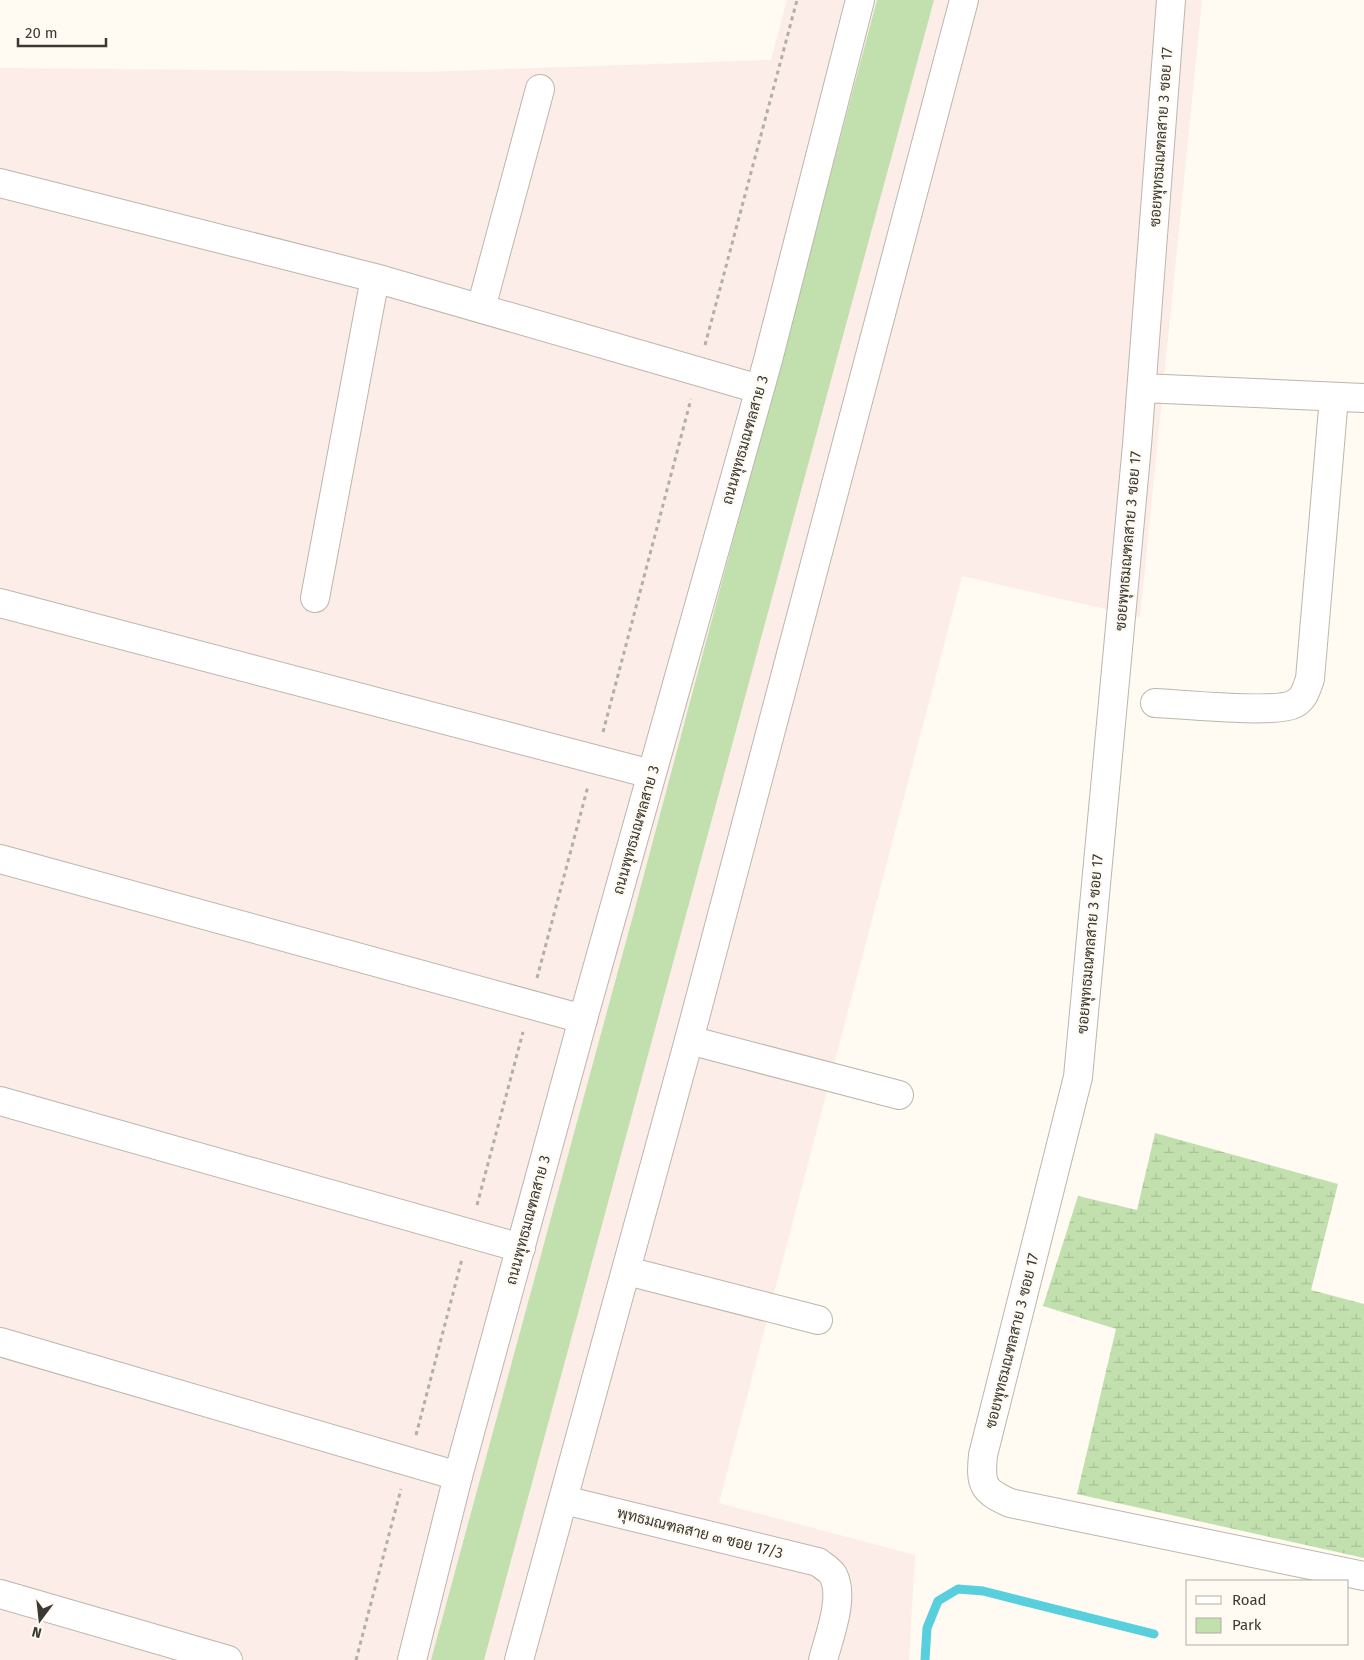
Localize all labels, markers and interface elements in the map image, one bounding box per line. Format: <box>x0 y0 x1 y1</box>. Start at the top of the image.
scale bar <box>18 15 105 47</box>
text: 20 m <box>25 24 58 42</box>
street label: ซอยพุทธมณฑลสาย 3 ซอย 17 <box>1146 46 1178 228</box>
street label: ถนนพุทธมณฑลสาย 3 <box>718 373 774 507</box>
street label: ซอยพุทธมณฑลสาย 3 ซอย 17 <box>1111 450 1147 632</box>
street label: ถนนพุทธมณฑลสาย 3 <box>609 763 665 897</box>
street label: ซอยพุทธมณฑลสาย 3 ซอย 17 <box>1073 853 1109 1035</box>
street label: ถนนพุทธมณฑลสาย 3 <box>502 1153 556 1287</box>
street label: ซอยพุทธมณฑลสาย 3 ซอย 17 <box>981 1251 1045 1431</box>
street label: พุทธมณฑลสาย ๓ ซอย 17/3 <box>615 1504 785 1564</box>
legend <box>1186 1580 1349 1645</box>
text: Road <box>1232 1591 1267 1609</box>
north arrow <box>15 1595 65 1645</box>
text: Park <box>1232 1616 1262 1634</box>
text: N <box>30 1623 43 1641</box>

